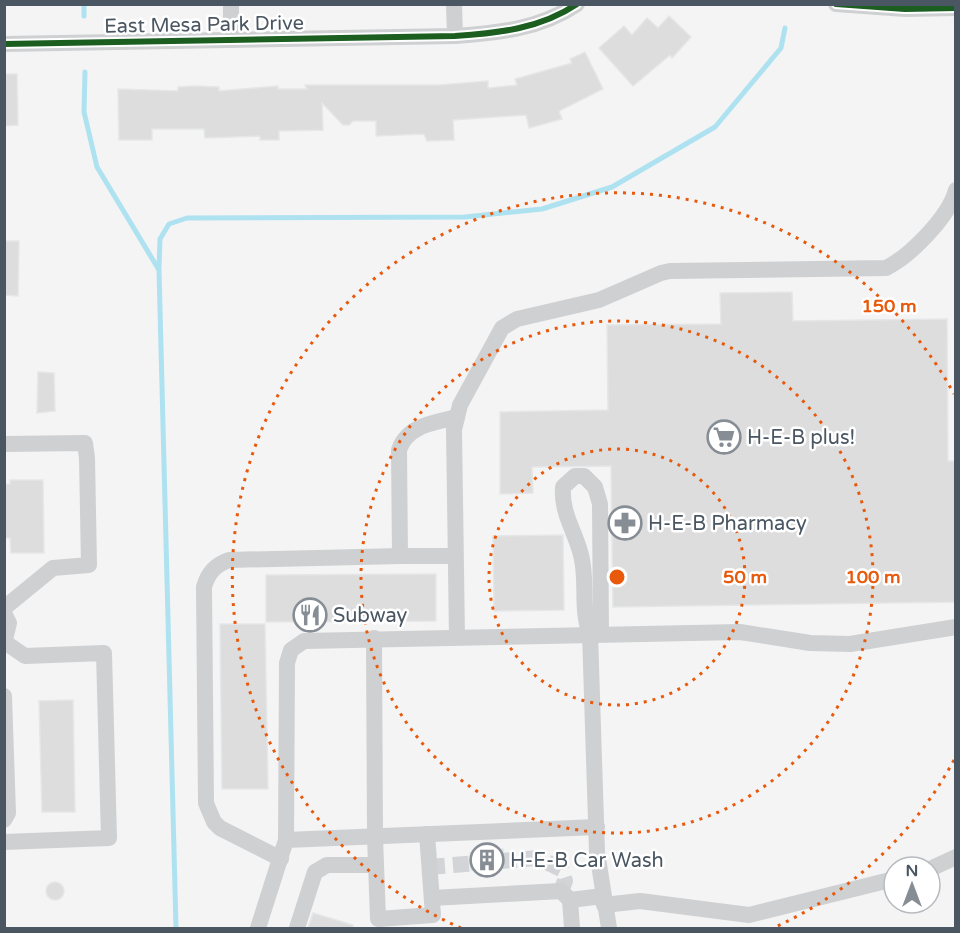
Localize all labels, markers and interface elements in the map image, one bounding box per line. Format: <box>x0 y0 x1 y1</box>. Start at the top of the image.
street label: East Mesa Park Drive <box>104 11 304 39</box>
text: 150 m <box>861 295 917 317</box>
supermarket icon: H-E-B plus! <box>706 419 742 455</box>
place label: H-E-B plus! <box>747 426 855 450</box>
pharmacy icon: H-E-B Pharmacy <box>607 505 643 541</box>
place label: H-E-B Pharmacy <box>648 512 807 536</box>
text: 50 m <box>723 566 767 588</box>
text: 100 m <box>845 566 901 588</box>
centre of rings <box>607 567 627 587</box>
restaurant icon: Subway <box>292 597 328 633</box>
place label: Subway <box>333 604 408 628</box>
building icon: H-E-B Car Wash <box>469 842 505 878</box>
place label: H-E-B Car Wash <box>510 849 664 873</box>
north arrow <box>882 855 942 915</box>
text: N <box>906 861 918 881</box>

